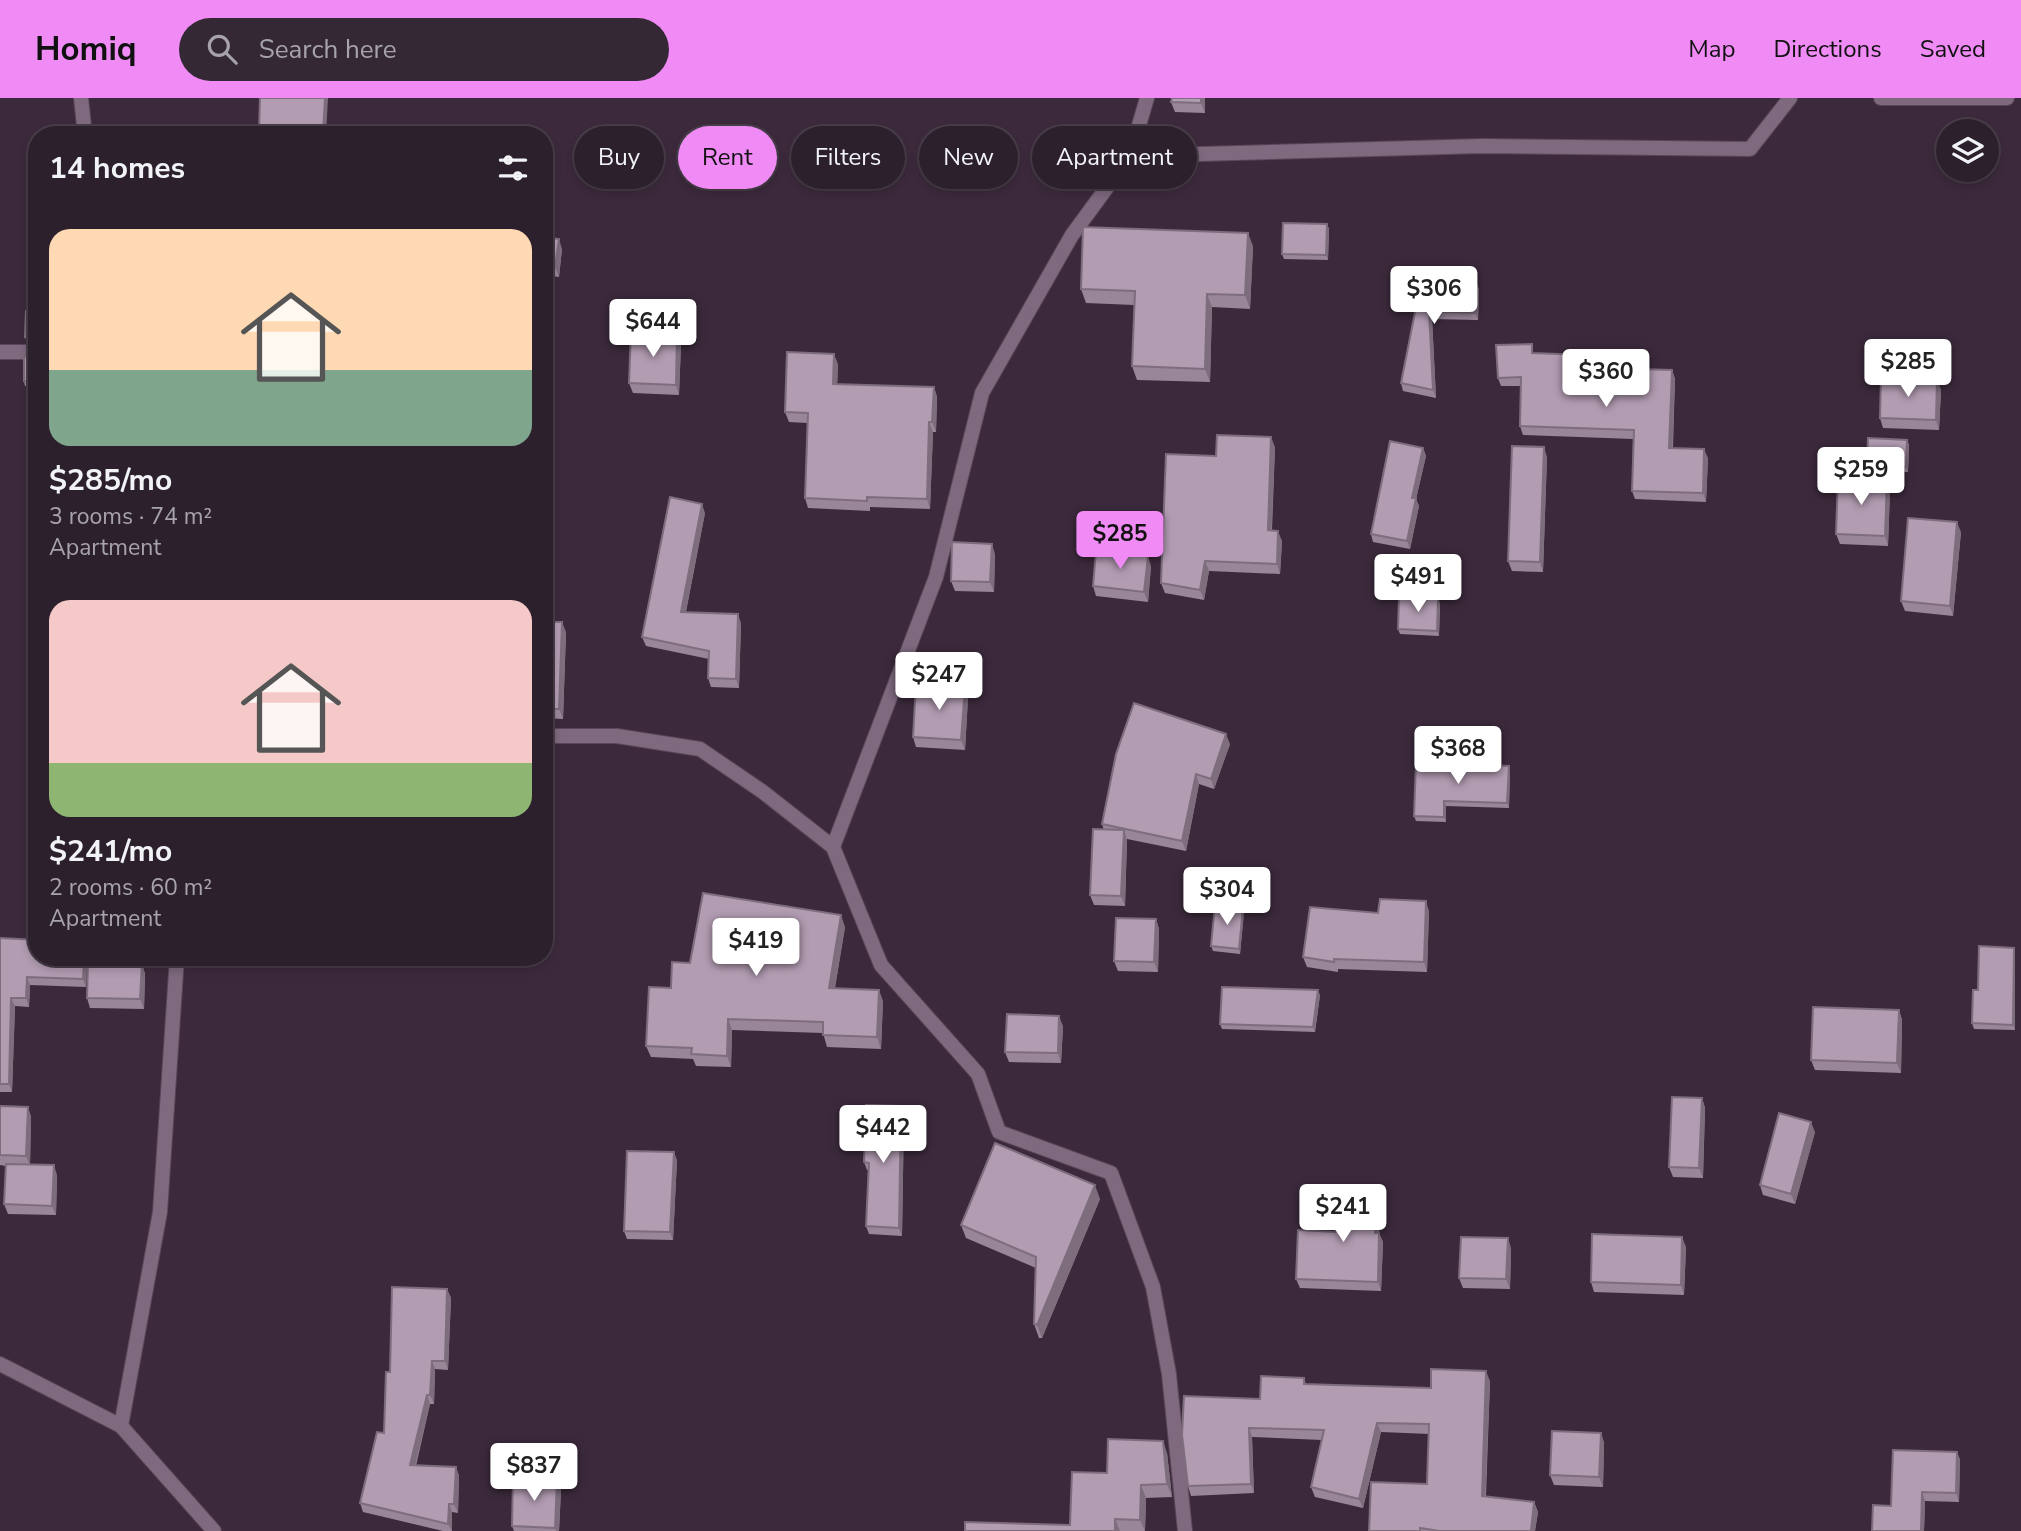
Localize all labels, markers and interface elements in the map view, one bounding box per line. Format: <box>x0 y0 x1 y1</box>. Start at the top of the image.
search box <box>179 18 669 81</box>
text: Homiq <box>35 27 137 72</box>
icon: search <box>203 30 241 68</box>
text: Search here <box>259 32 397 67</box>
text: Map <box>1688 33 1735 65</box>
text: Directions <box>1773 33 1882 65</box>
text: Saved <box>1920 33 1986 65</box>
map controls <box>1936 119 1999 182</box>
button: layers <box>1936 119 1999 182</box>
chip: Buy <box>574 126 664 189</box>
chip: Rent <box>678 126 777 189</box>
chip: Filters <box>791 126 905 189</box>
chip: New <box>919 126 1018 189</box>
chip: Apartment <box>1032 126 1197 189</box>
text: 14 homes <box>49 148 185 189</box>
icon: filters <box>494 149 532 187</box>
pin: $306 <box>1393 266 1475 326</box>
text: $306 <box>1406 273 1462 304</box>
icon: home <box>228 274 354 400</box>
pin: $644 <box>612 300 694 359</box>
text: $644 <box>625 306 681 337</box>
pin: $285 <box>1867 340 1949 399</box>
text: $285 <box>1880 346 1936 377</box>
pin: $360 <box>1565 350 1647 409</box>
text: $360 <box>1578 356 1634 387</box>
pin: $259 <box>1820 448 1902 507</box>
text: $259 <box>1833 454 1889 485</box>
text: $285/mo <box>49 460 172 501</box>
text: 3 rooms · 74 m² <box>49 501 212 532</box>
pin: $285 <box>1079 512 1161 571</box>
text: $285 <box>1092 518 1148 549</box>
text: Apartment <box>49 532 161 563</box>
pin: $491 <box>1377 554 1459 614</box>
text: $491 <box>1390 561 1446 592</box>
icon: home <box>228 645 354 771</box>
pin: $247 <box>898 652 980 712</box>
text: $247 <box>911 659 967 690</box>
pin: $368 <box>1417 726 1499 786</box>
text: $368 <box>1430 733 1486 764</box>
text: $241/mo <box>49 831 172 872</box>
pin: $304 <box>1186 868 1268 927</box>
text: 2 rooms · 60 m² <box>49 872 212 903</box>
text: $304 <box>1199 874 1255 905</box>
text: Apartment <box>49 903 161 934</box>
pin: $419 <box>715 918 797 978</box>
text: $419 <box>728 925 784 956</box>
pin: $442 <box>842 1105 924 1165</box>
text: $442 <box>855 1112 911 1143</box>
pin: $241 <box>1302 1184 1384 1244</box>
text: $241 <box>1315 1191 1371 1222</box>
pin: $837 <box>493 1444 575 1503</box>
text: $837 <box>506 1450 562 1481</box>

